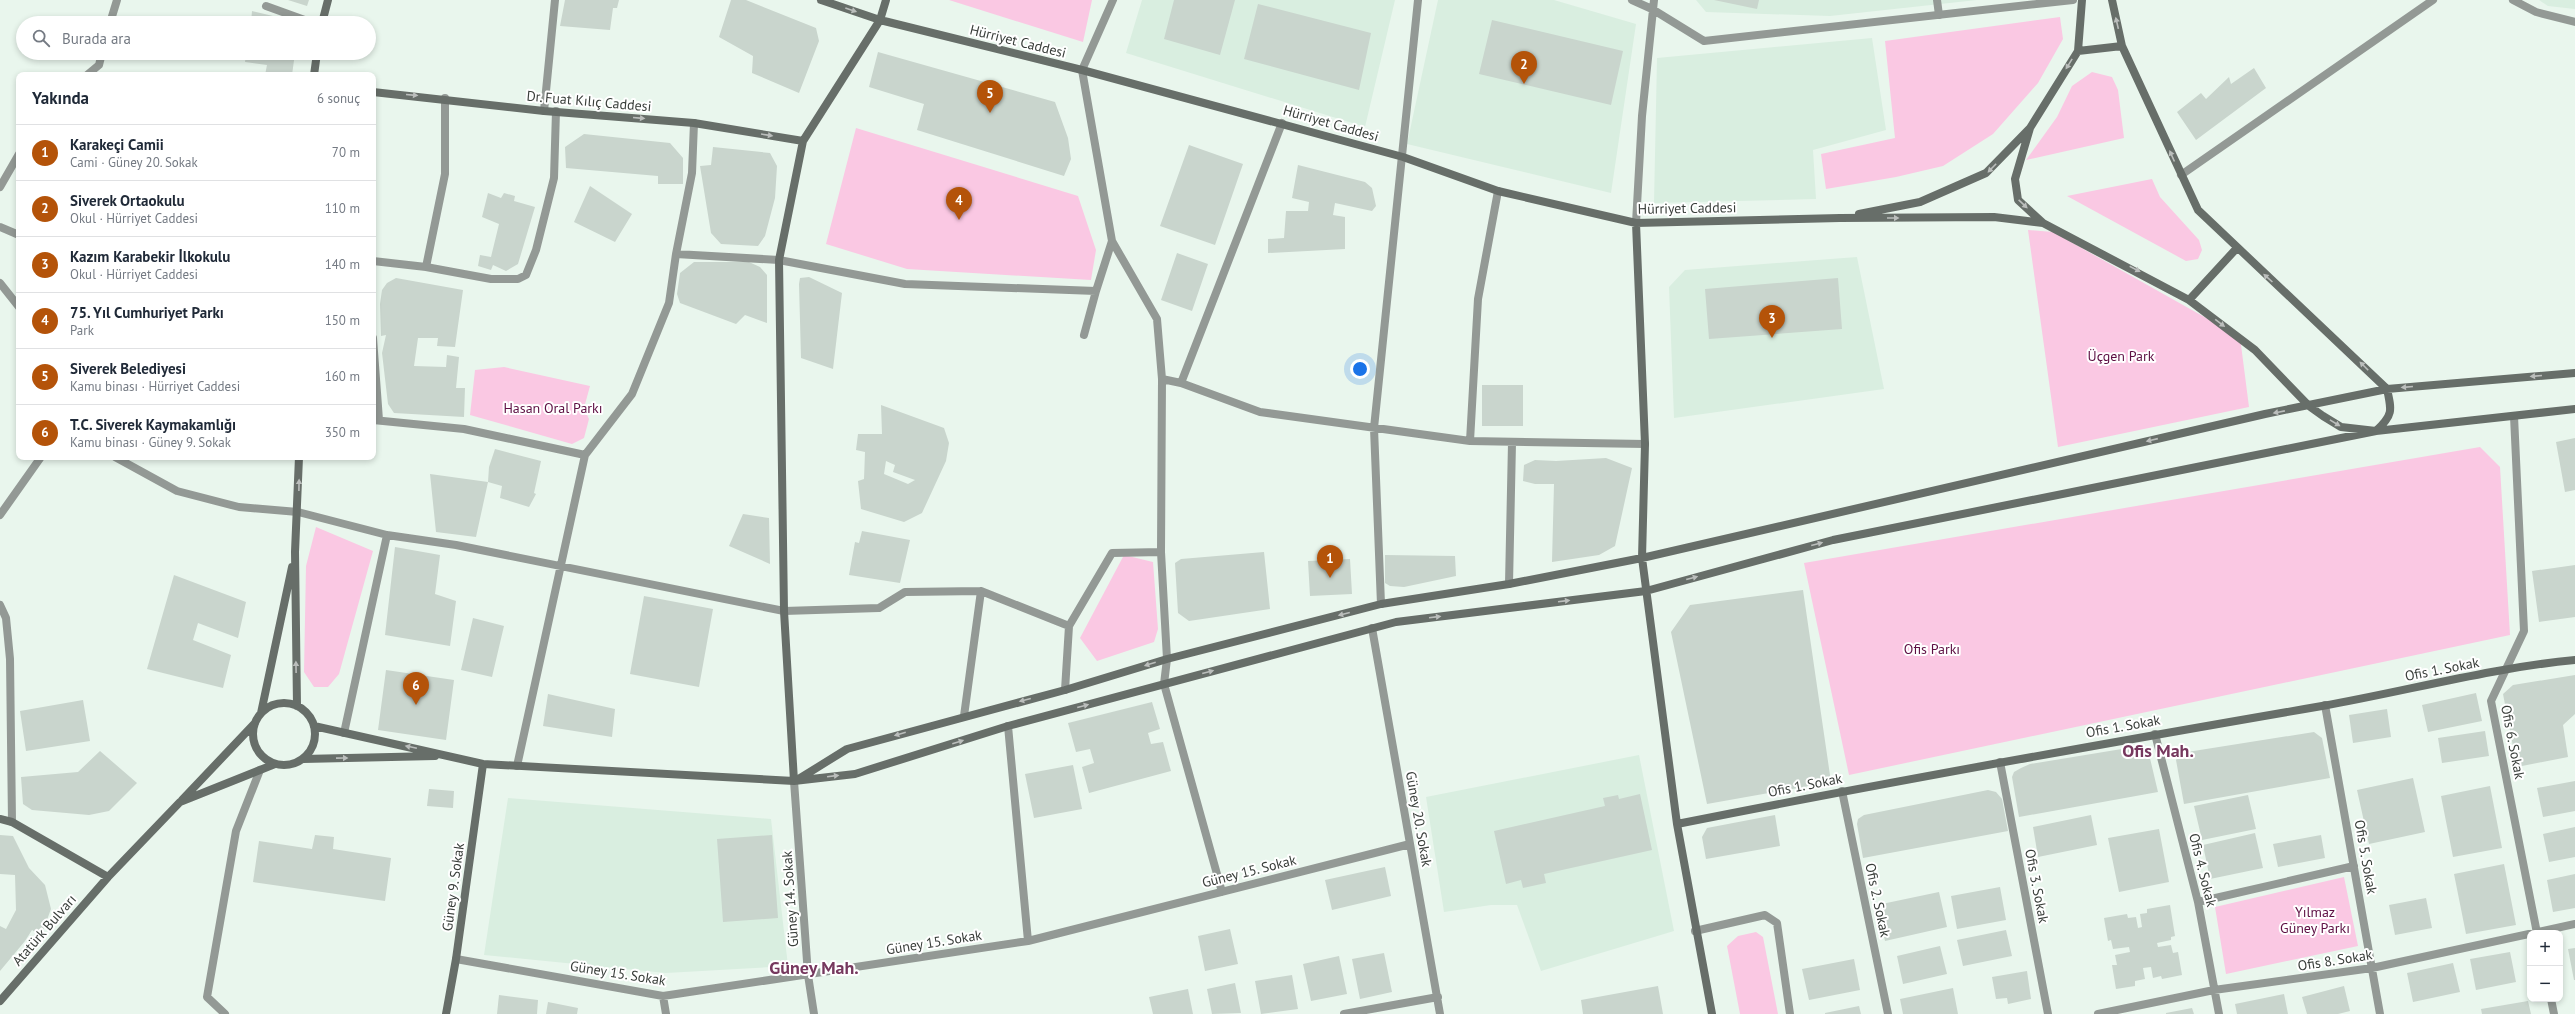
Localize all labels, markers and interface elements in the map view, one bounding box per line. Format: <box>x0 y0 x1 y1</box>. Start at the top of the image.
one-way arrow <box>845 7 857 13</box>
search box <box>16 16 376 60</box>
one-way arrow <box>2113 17 2119 29</box>
street label: Hürriyet Caddesi <box>968 20 1068 62</box>
icon: search <box>30 27 52 49</box>
text: Burada ara <box>62 29 131 48</box>
pin: 2 <box>1511 51 1537 84</box>
one-way arrow <box>2066 58 2073 70</box>
pin: 5 <box>977 80 1003 113</box>
text: Yakında <box>32 87 89 109</box>
street label: Dr. Fuat Kılıç Caddesi <box>526 87 652 115</box>
text: 6 sonuç <box>317 90 360 107</box>
one-way arrow <box>406 92 418 99</box>
street label: Hürriyet Caddesi <box>1281 101 1381 145</box>
one-way arrow <box>633 115 645 121</box>
one-way arrow <box>761 132 774 138</box>
text: Karakeçi Camii <box>70 135 164 154</box>
text: 1 <box>41 144 49 161</box>
text: 70 m <box>332 144 360 161</box>
one-way arrow <box>2169 150 2175 162</box>
text: Cami · Güney 20. Sokak <box>70 154 198 171</box>
one-way arrow <box>1987 163 1996 173</box>
pin: 4 <box>946 187 972 220</box>
text: Siverek Ortaokulu <box>70 191 184 210</box>
street label: Hürriyet Caddesi <box>1637 198 1737 218</box>
text: 2 <box>41 200 49 217</box>
text: 110 m <box>325 200 360 217</box>
one-way arrow <box>2018 200 2028 209</box>
text: Okul · Hürriyet Caddesi <box>70 210 198 227</box>
one-way arrow <box>1887 215 1900 221</box>
text: Kazım Karabekir İlkokulu <box>70 247 230 266</box>
text: 3 <box>41 256 49 273</box>
text: 140 m <box>325 256 360 273</box>
text: Okul · Hürriyet Caddesi <box>70 266 198 283</box>
one-way arrow <box>2129 266 2140 272</box>
one-way arrow <box>2264 274 2273 283</box>
text: 75. Yıl Cumhuriyet Parkı <box>70 303 224 322</box>
pin: 3 <box>1759 305 1785 338</box>
text: 4 <box>41 312 49 329</box>
text: 150 m <box>325 312 360 329</box>
one-way arrow <box>2215 319 2226 328</box>
text: Park <box>70 322 94 339</box>
park label: Üçgen Park <box>2088 347 2155 365</box>
text: Siverek Belediyesi <box>70 359 186 378</box>
your location <box>1350 359 1370 379</box>
one-way arrow <box>2359 361 2369 371</box>
text: 5 <box>41 368 49 385</box>
text: 160 m <box>325 368 360 385</box>
one-way arrow <box>2530 373 2542 379</box>
text: Kamu binası · Hürriyet Caddesi <box>70 378 240 395</box>
one-way arrow <box>2401 384 2413 390</box>
park label: Hasan Oral Parkı <box>503 399 603 417</box>
one-way arrow <box>2273 409 2285 415</box>
text: T.C. Siverek Kaymakamlığı <box>70 415 236 434</box>
one-way arrow <box>2329 420 2341 427</box>
text: 6 <box>41 424 49 441</box>
text: 350 m <box>325 424 360 441</box>
text: Kamu binası · Güney 9. Sokak <box>70 434 231 451</box>
one-way arrow <box>2146 438 2159 444</box>
one-way arrow <box>296 478 302 491</box>
one-way arrow <box>1811 541 1823 547</box>
pin: 1 <box>1317 545 1343 578</box>
one-way arrow <box>1686 575 1698 581</box>
one-way arrow <box>1558 598 1570 604</box>
one-way arrow <box>1337 611 1349 617</box>
one-way arrow <box>1429 614 1441 620</box>
park label: Ofis Parkı <box>1904 640 1960 658</box>
street label: Ofis 1. Sokak <box>2403 653 2481 685</box>
one-way arrow <box>293 660 299 673</box>
one-way arrow <box>1144 661 1156 667</box>
one-way arrow <box>1203 669 1215 675</box>
pin: 6 <box>403 672 429 705</box>
one-way arrow <box>1019 697 1031 703</box>
one-way arrow <box>1077 703 1089 709</box>
street label: Ofis 6. Sokak <box>2497 703 2529 781</box>
street label: Ofis 1. Sokak <box>2084 711 2162 741</box>
one-way arrow <box>893 731 905 737</box>
one-way arrow <box>952 739 964 745</box>
district label: Ofis Mah. <box>2122 739 2194 762</box>
one-way arrow <box>405 744 417 750</box>
one-way arrow <box>336 755 349 761</box>
street label: Ofis 1. Sokak <box>1766 769 1844 801</box>
street label: Güney 20. Sokak <box>1402 770 1436 868</box>
one-way arrow <box>827 773 839 779</box>
street label: Ofis 5. Sokak <box>2351 818 2381 896</box>
street label: Ofis 4. Sokak <box>2185 831 2221 909</box>
street label: Güney 9. Sokak <box>438 841 468 932</box>
street label: Ofis 3. Sokak <box>2021 847 2053 925</box>
street label: Güney 14. Sokak <box>778 850 802 948</box>
street label: Güney 15. Sokak <box>1200 851 1298 891</box>
street label: Ofis 2. Sokak <box>1861 861 1895 939</box>
street label: Atatürk Bulvarı <box>8 891 80 969</box>
park label: Yılmaz Güney Parkı <box>2280 903 2350 937</box>
street label: Güney 15. Sokak <box>885 926 983 958</box>
map controls <box>2527 930 2563 1002</box>
button: + <box>2527 930 2563 966</box>
street label: Ofis 8. Sokak <box>2296 945 2374 975</box>
district label: Güney Mah. <box>769 956 859 979</box>
street label: Güney 15. Sokak <box>569 957 667 989</box>
button: − <box>2527 966 2563 1002</box>

